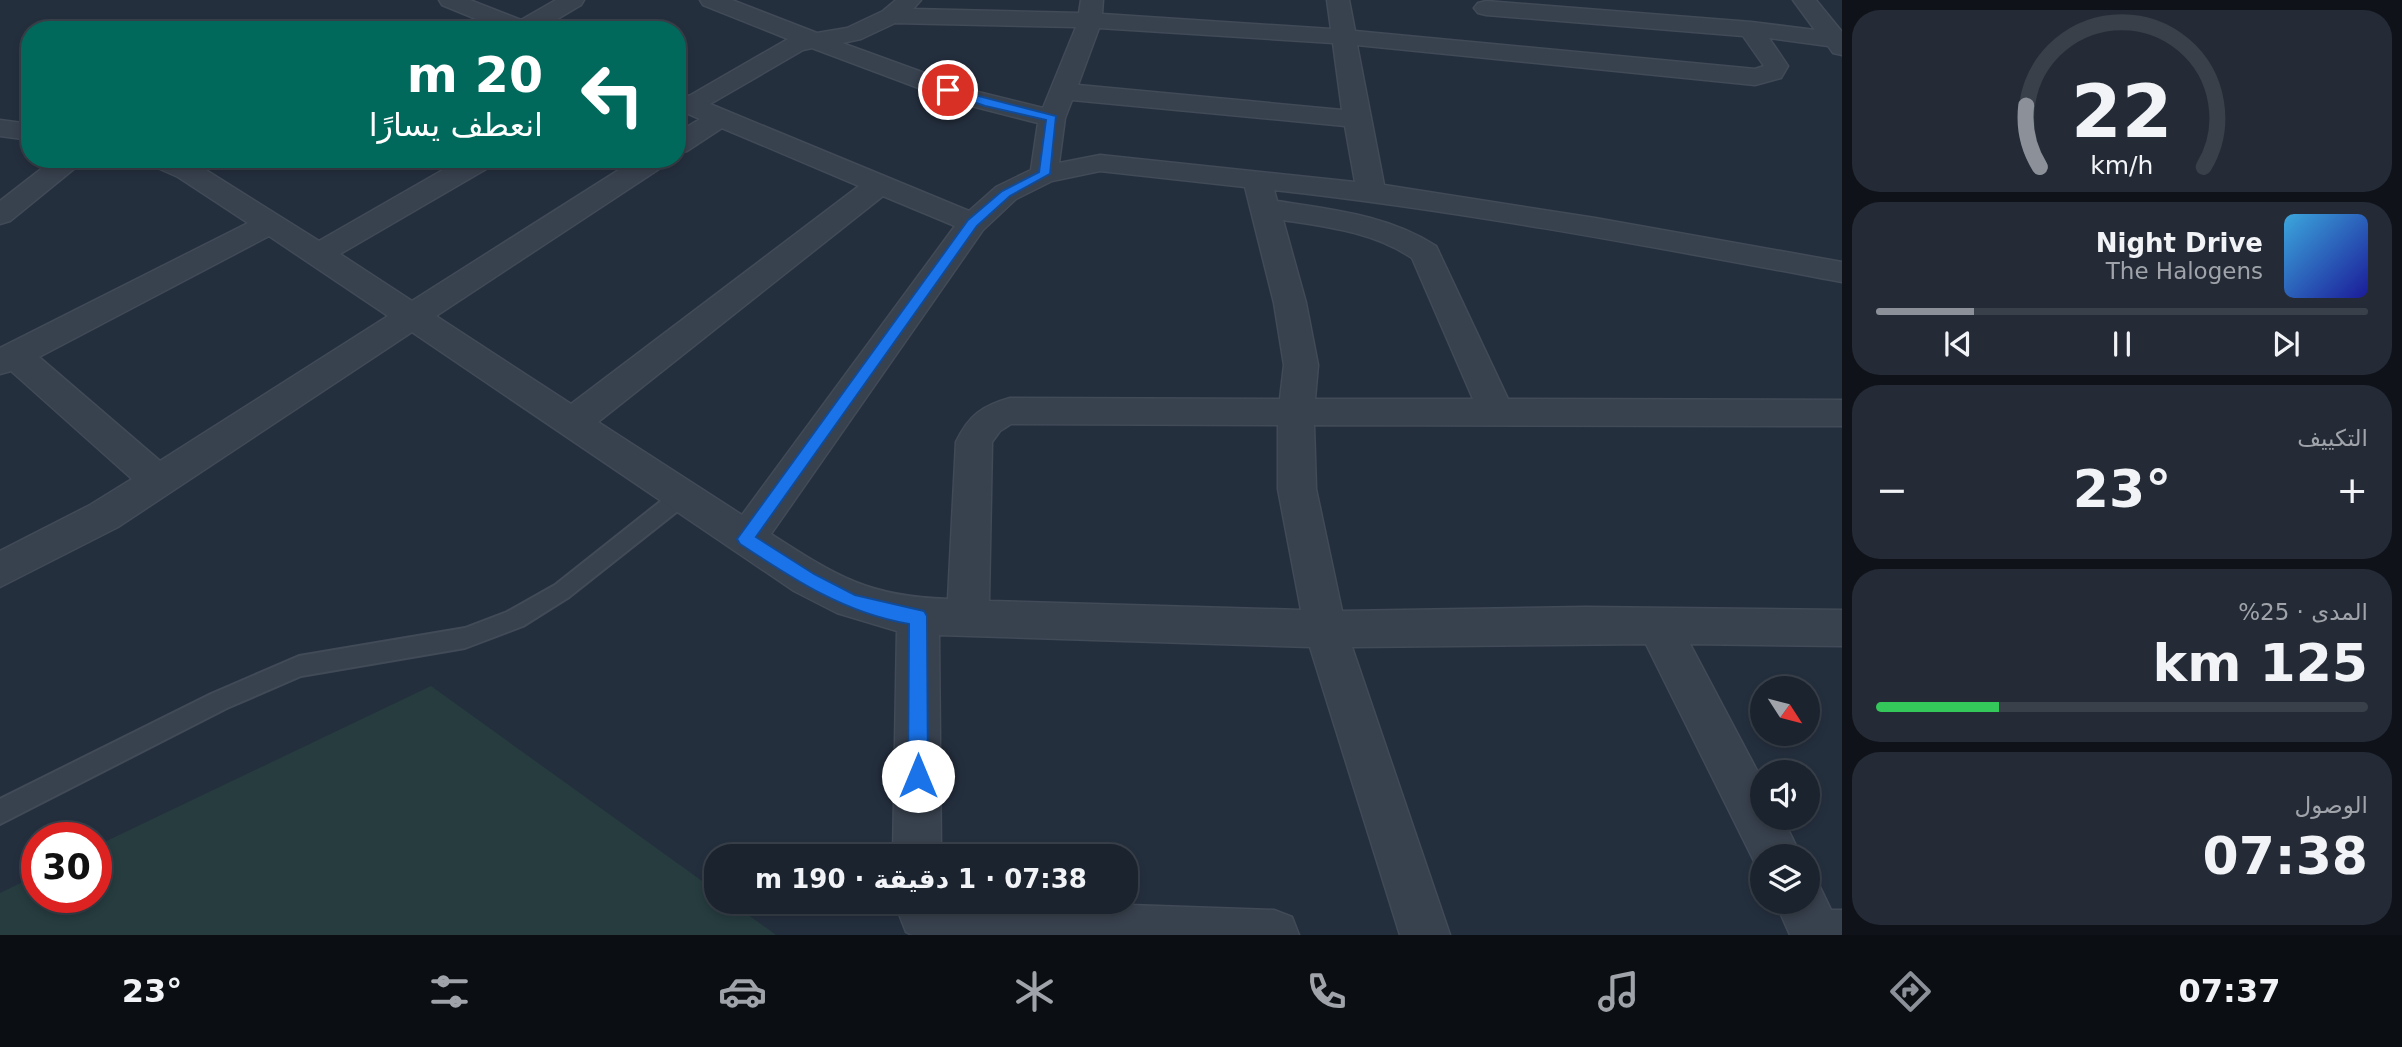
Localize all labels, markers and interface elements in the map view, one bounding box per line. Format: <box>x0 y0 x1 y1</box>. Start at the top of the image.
text: 20 m <box>407 47 543 104</box>
icon: left <box>567 49 658 140</box>
pin <box>918 60 978 120</box>
text: 22 <box>2071 69 2173 154</box>
icon: arrive <box>929 71 967 109</box>
text: انعطف يسارًا <box>369 106 543 144</box>
text: km/h <box>2090 151 2154 180</box>
text: Night Drive <box>2096 228 2263 258</box>
text: The Halogens <box>2106 258 2263 284</box>
icon: previous <box>1939 325 1977 363</box>
icon: pause <box>2103 325 2141 363</box>
icon: next <box>2267 325 2305 363</box>
text: التكييف <box>2297 425 2368 451</box>
text: 23° <box>2073 459 2171 519</box>
text: − <box>1876 468 1908 512</box>
text: + <box>2336 468 2368 512</box>
text: المدى · 25% <box>2238 599 2368 625</box>
text: 125 km <box>2153 633 2368 693</box>
north arrow <box>1750 676 1820 746</box>
map controls <box>1750 676 1820 914</box>
position arrow <box>881 739 955 813</box>
button: sound <box>1750 760 1820 830</box>
text: الوصول <box>2295 792 2368 818</box>
speed limit sign: 30 <box>21 822 112 913</box>
text: 07:38 <box>2202 826 2368 886</box>
button: layers <box>1750 844 1820 914</box>
text: 07:38 · 1 دقيقة · 190 m <box>755 864 1087 894</box>
icon: filters <box>425 967 474 1016</box>
icon: car <box>718 967 767 1016</box>
icon: climate <box>1010 967 1059 1016</box>
icon: phone <box>1302 967 1351 1016</box>
icon: music <box>1594 967 1643 1016</box>
icon: directions <box>1886 967 1935 1016</box>
text: 23° <box>122 972 182 1010</box>
text: 07:37 <box>2179 972 2280 1010</box>

